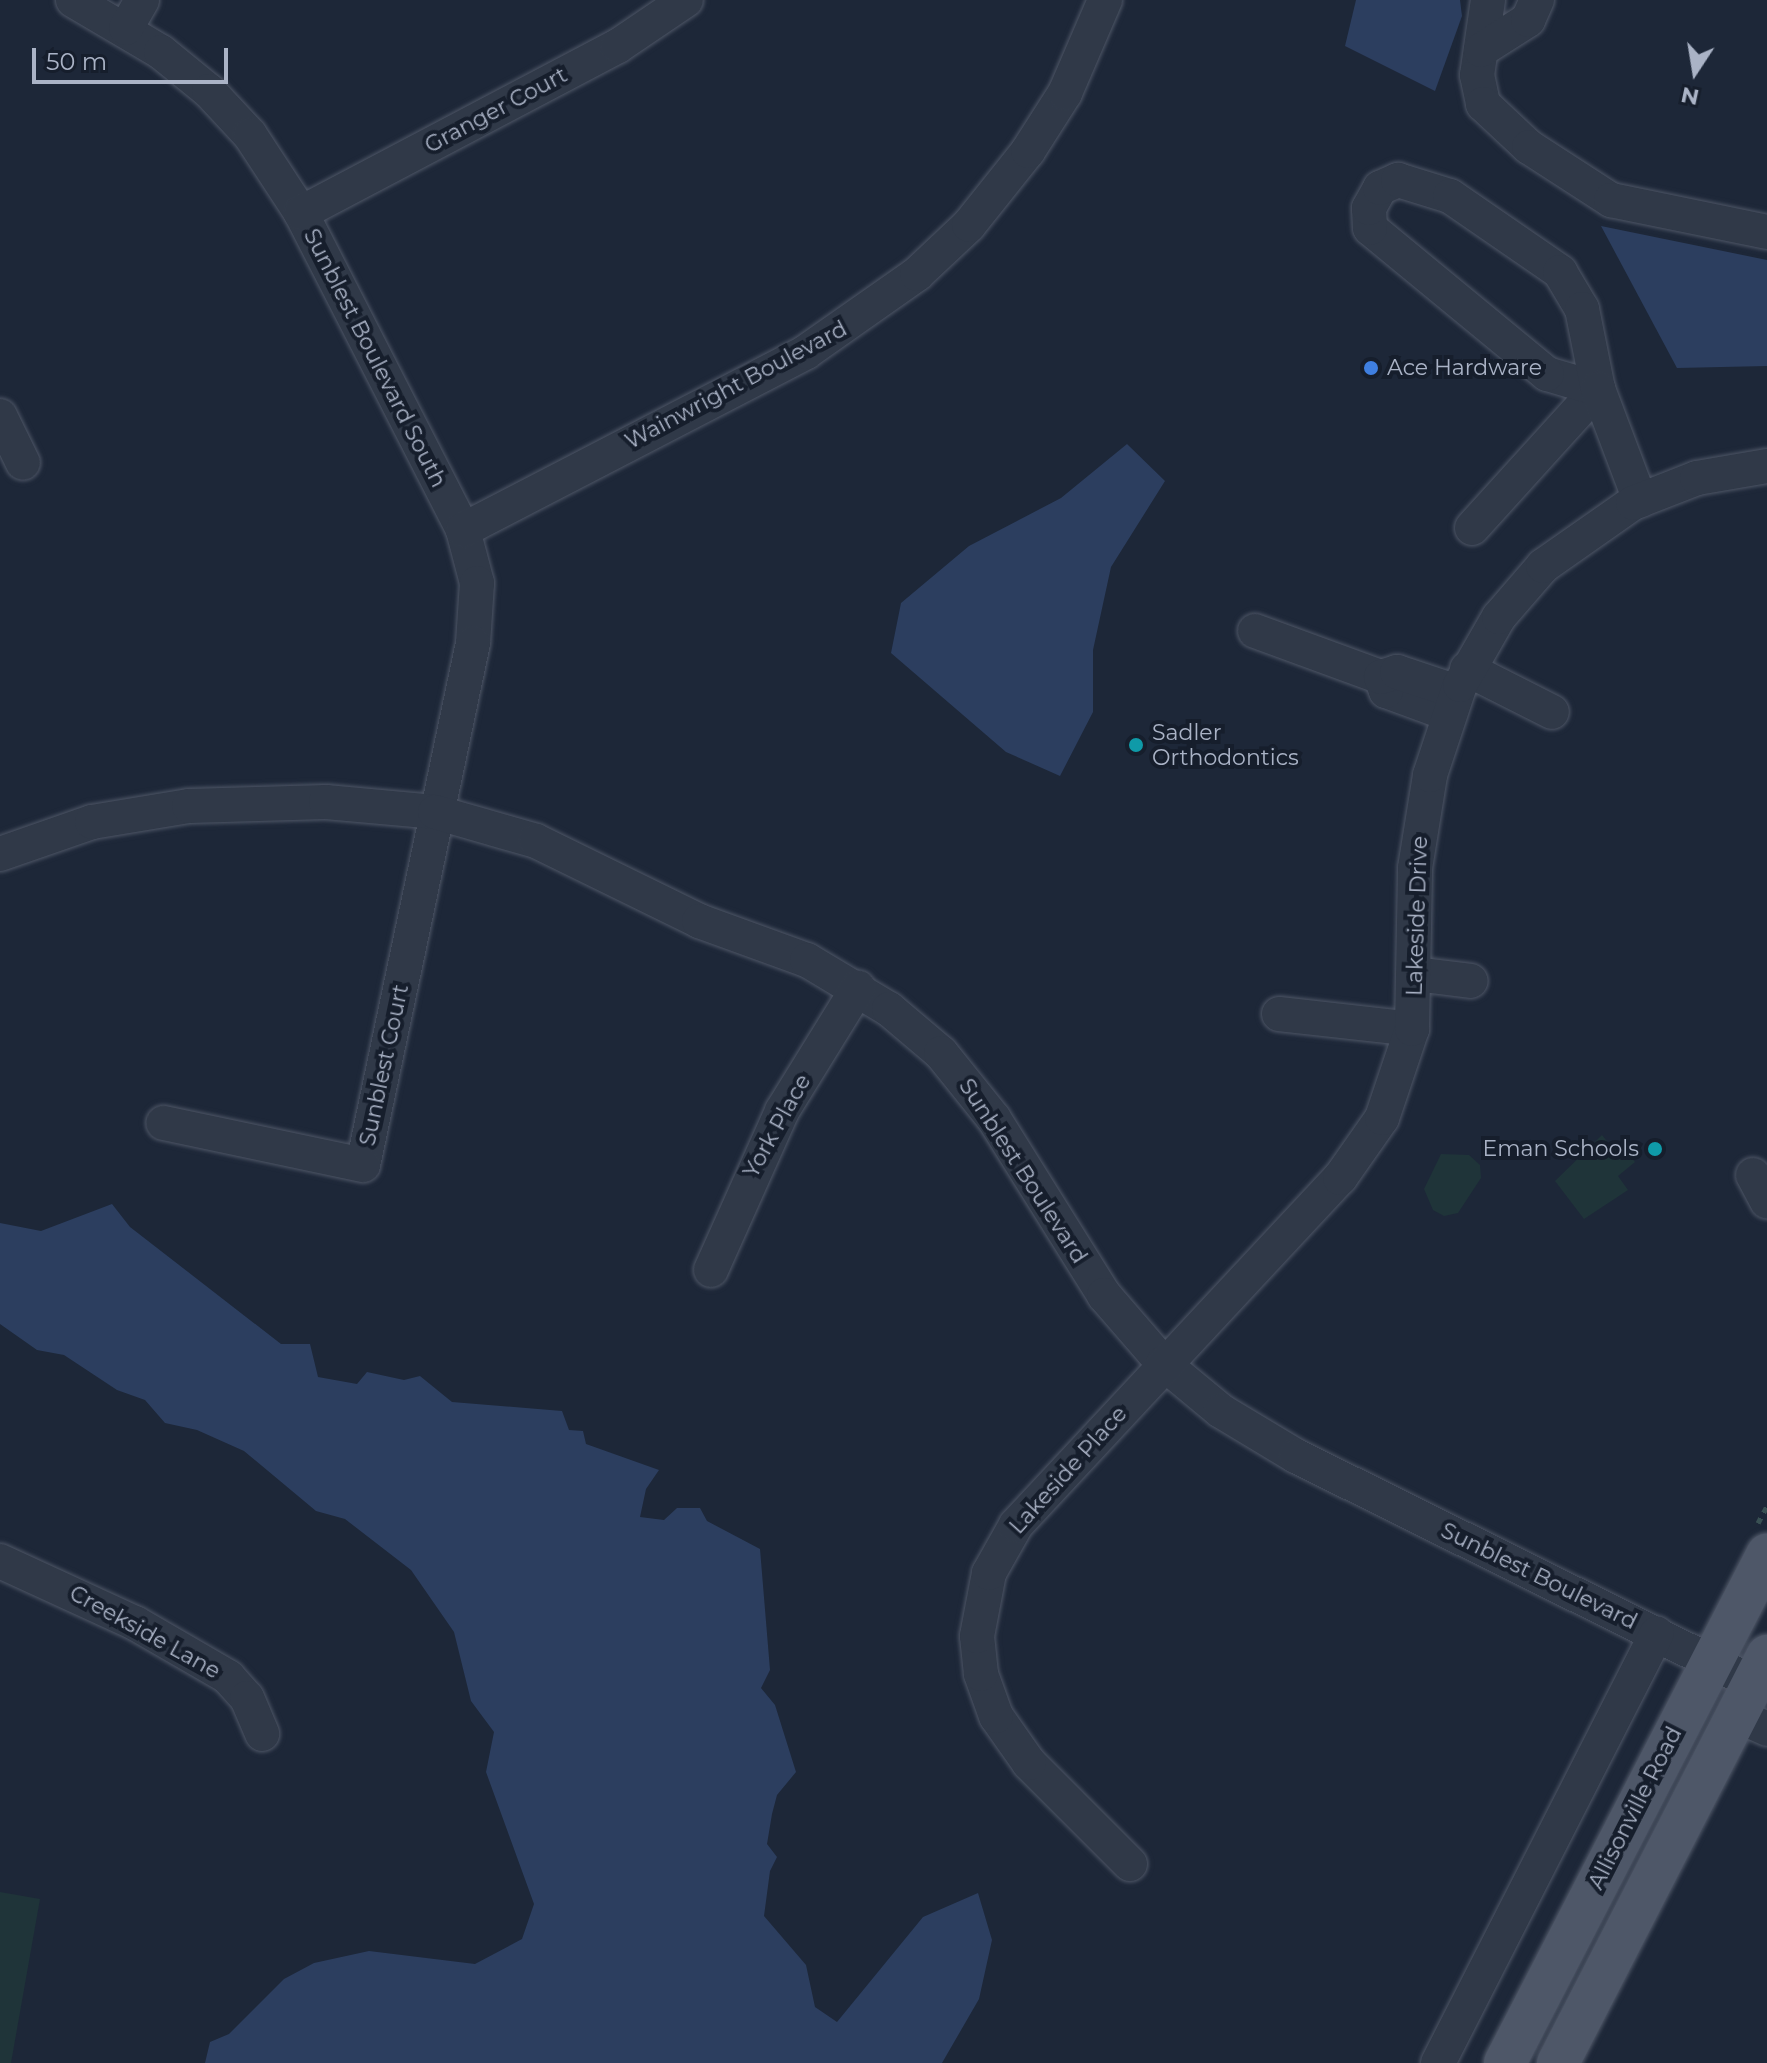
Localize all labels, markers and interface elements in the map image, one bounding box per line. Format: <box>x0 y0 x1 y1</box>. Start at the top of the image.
scale bar <box>36 32 232 82</box>
north arrow <box>1655 32 1735 112</box>
text: 50 m <box>46 47 107 76</box>
street label: Granger Court <box>420 61 572 159</box>
text: N <box>1678 81 1701 111</box>
street label: Sunblest Boulevard South <box>298 224 452 492</box>
street label: Wainwright Boulevard <box>621 315 851 455</box>
place label: Ace Hardware <box>1387 355 1542 381</box>
marker: Ace Hardware <box>1362 359 1380 377</box>
place label: Sadler Orthodontics <box>1152 719 1299 770</box>
marker: Sadler Orthodontics <box>1127 736 1145 754</box>
street label: Lakeside Drive <box>1401 836 1433 996</box>
street label: Sunblest Court <box>354 982 414 1148</box>
street label: York Place <box>738 1070 816 1182</box>
street label: Sunblest Boulevard <box>953 1074 1093 1268</box>
place label: Eman Schools <box>1482 1136 1639 1162</box>
marker: Eman Schools <box>1646 1140 1664 1158</box>
street label: Lakeside Place <box>1004 1401 1132 1539</box>
street label: Sunblest Boulevard <box>1437 1517 1641 1635</box>
street label: Creekside Lane <box>65 1580 225 1684</box>
street label: Allisonville Road <box>1583 1722 1687 1894</box>

